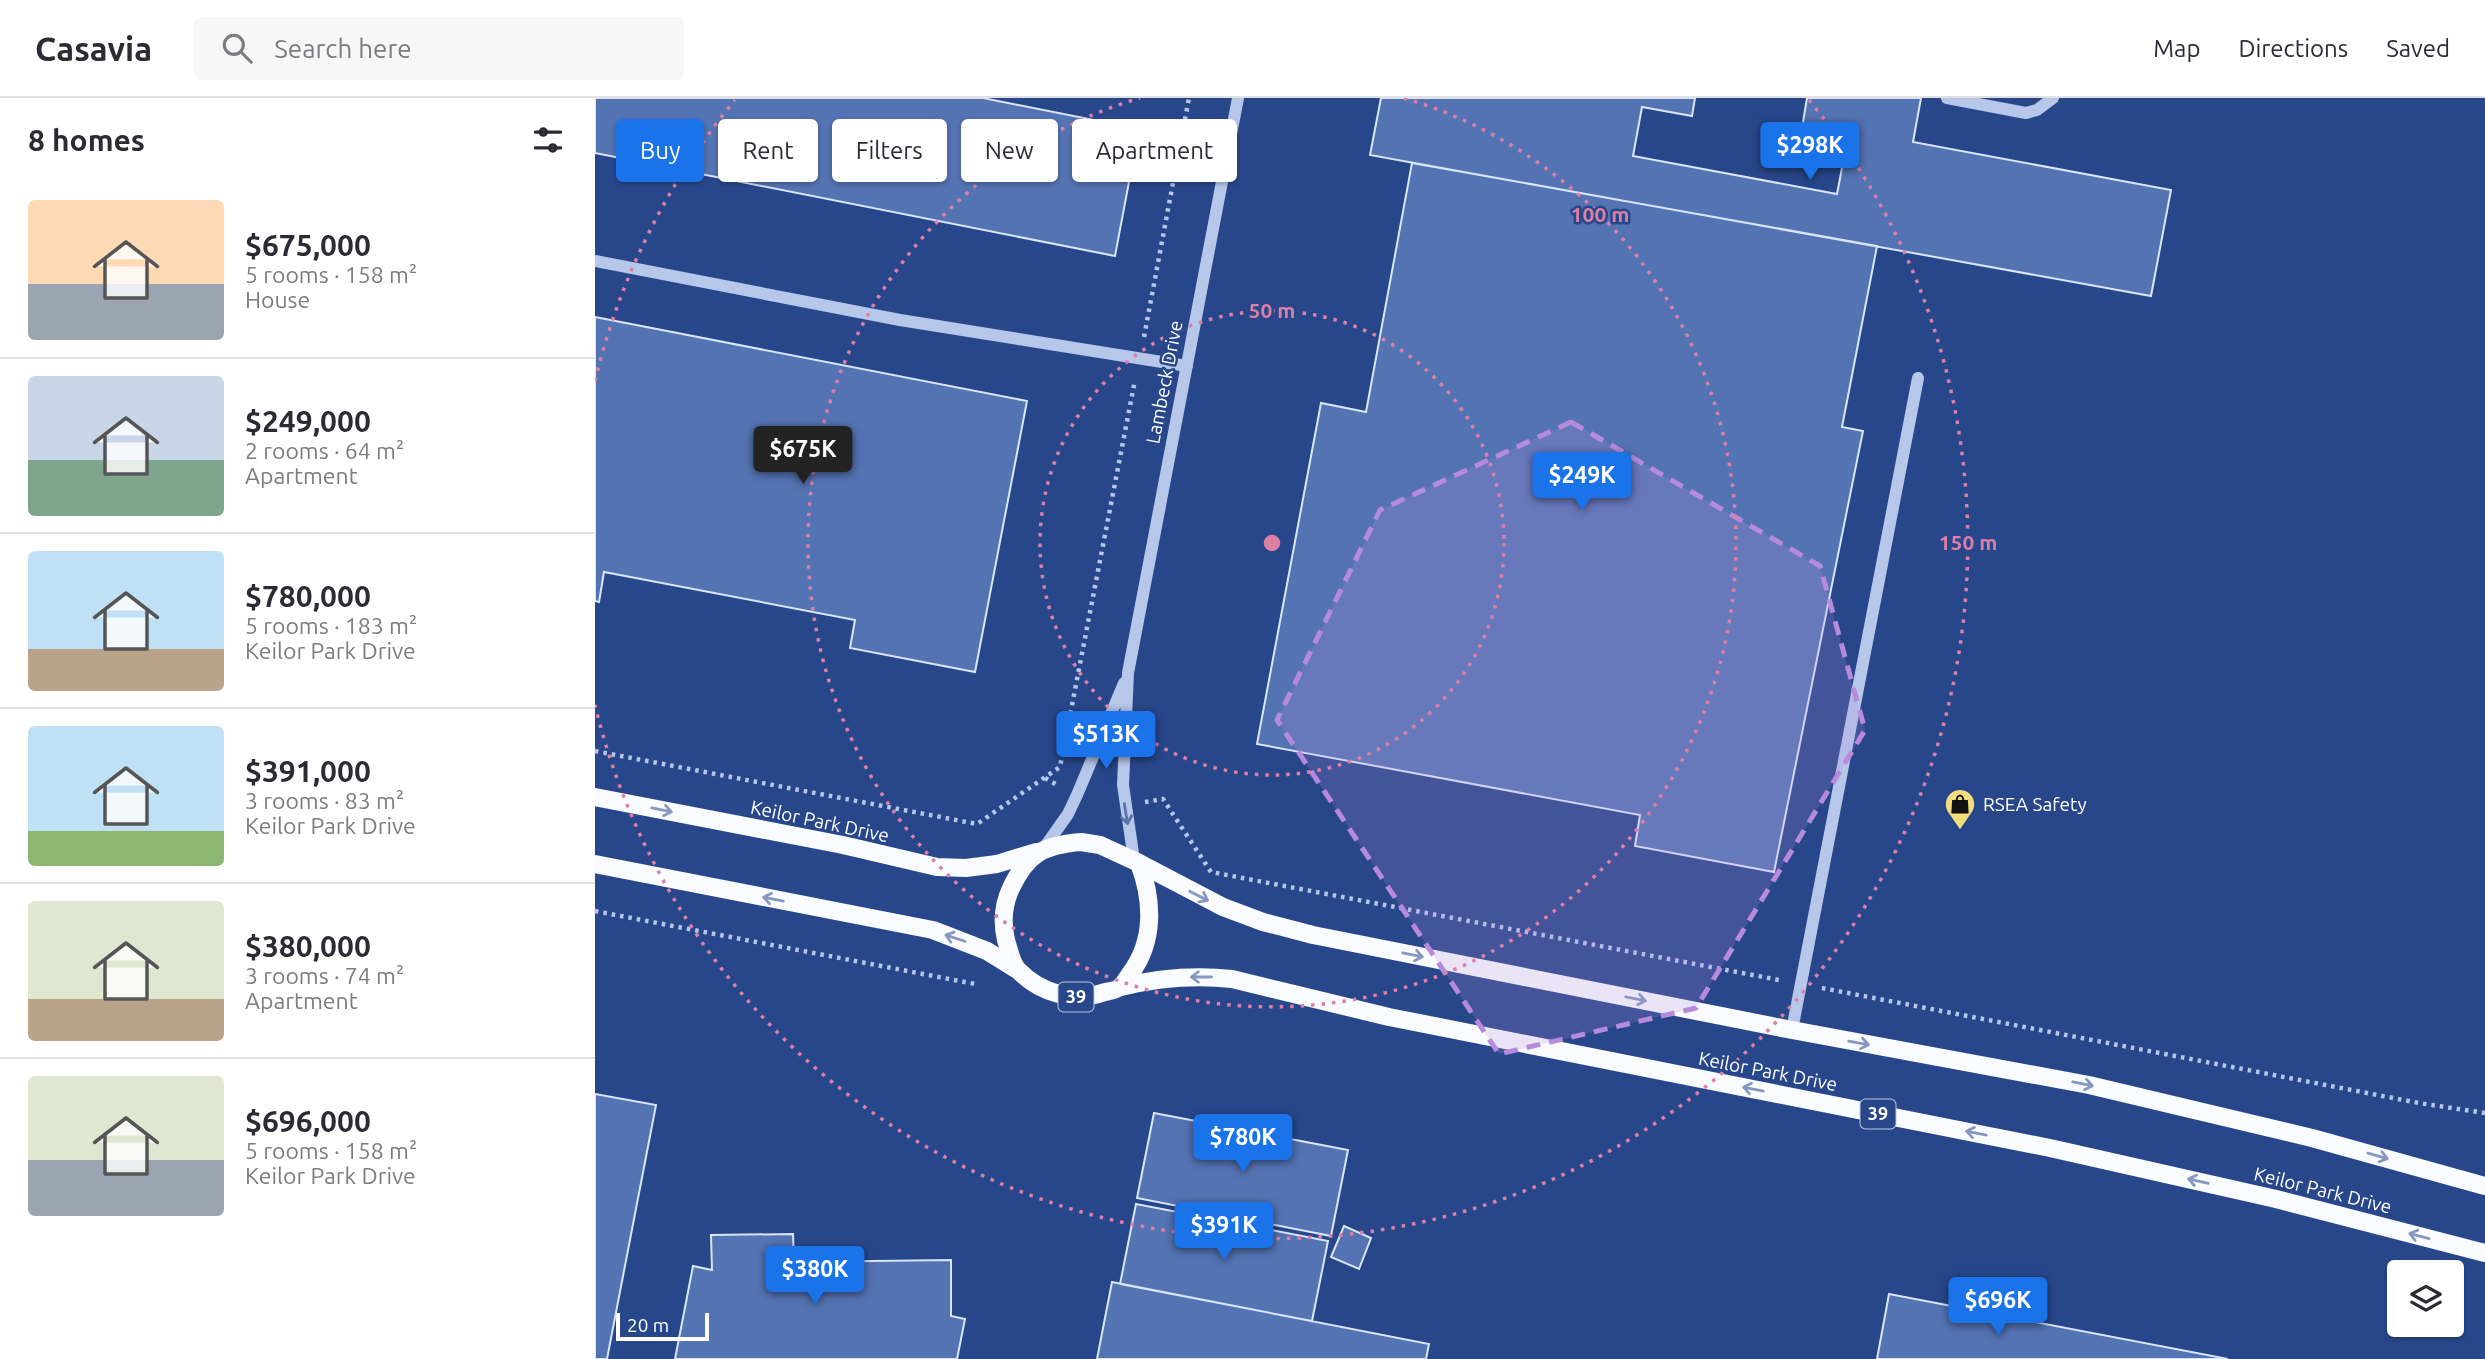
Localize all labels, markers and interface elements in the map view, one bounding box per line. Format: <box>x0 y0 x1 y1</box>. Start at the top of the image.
search box <box>194 17 684 80</box>
icon: search <box>218 29 256 67</box>
text: Casavia <box>35 30 152 67</box>
text: Search here <box>274 34 412 63</box>
text: Map <box>2153 35 2200 62</box>
text: Directions <box>2238 35 2348 62</box>
text: Saved <box>2386 35 2450 62</box>
chip: Buy <box>616 119 704 182</box>
chip: Rent <box>718 119 818 182</box>
chip: Filters <box>832 119 947 182</box>
chip: New <box>961 119 1058 182</box>
chip: Apartment <box>1072 119 1237 182</box>
icon: filters <box>529 121 567 159</box>
pin: $298K <box>1761 122 1859 182</box>
text: 8 homes <box>28 123 145 157</box>
text: $298K <box>1776 132 1844 157</box>
text: 100 m <box>1571 202 1629 226</box>
icon: home <box>84 228 168 312</box>
text: $675,000 <box>245 228 371 262</box>
text: 5 rooms · 158 m² <box>245 262 417 287</box>
text: House <box>245 287 310 312</box>
text: 50 m <box>1249 298 1295 322</box>
street label: Lambeck Drive <box>1141 318 1187 446</box>
icon: home <box>84 404 168 488</box>
text: $249,000 <box>245 404 371 438</box>
pin: $675K <box>754 426 852 486</box>
text: $675K <box>769 436 837 461</box>
text: 2 rooms · 64 m² <box>245 438 404 463</box>
pin: $249K <box>1533 452 1631 512</box>
text: $249K <box>1548 462 1616 487</box>
text: Apartment <box>245 463 358 488</box>
text: 150 m <box>1939 530 1997 554</box>
centre of rings <box>1260 531 1284 555</box>
icon: home <box>84 579 168 663</box>
text: $780,000 <box>245 579 371 613</box>
text: 5 rooms · 183 m² <box>245 613 417 638</box>
text: Keilor Park Drive <box>245 638 416 663</box>
pin: $513K <box>1057 712 1155 771</box>
text: $513K <box>1072 721 1140 746</box>
icon: home <box>84 754 168 838</box>
text: $391,000 <box>245 754 371 788</box>
shop icon: RSEA Safety <box>1943 787 1977 831</box>
text: 3 rooms · 83 m² <box>245 788 404 813</box>
place label: RSEA Safety <box>1983 793 2087 815</box>
street label: Keilor Park Drive <box>749 796 891 846</box>
one-way arrow <box>1120 802 1133 825</box>
one-way arrow <box>650 804 673 817</box>
text: Keilor Park Drive <box>245 813 416 838</box>
one-way arrow <box>1188 889 1209 903</box>
one-way arrow <box>762 891 785 905</box>
icon: home <box>84 929 168 1013</box>
text: $380,000 <box>245 929 371 963</box>
one-way arrow <box>945 930 967 943</box>
one-way arrow <box>1401 949 1424 963</box>
text: 3 rooms · 74 m² <box>245 963 404 988</box>
one-way arrow <box>1190 970 1213 984</box>
road number: 39 <box>1058 982 1093 1012</box>
text: Apartment <box>245 988 358 1013</box>
one-way arrow <box>1624 993 1647 1007</box>
one-way arrow <box>1848 1036 1870 1050</box>
street label: Keilor Park Drive <box>1697 1047 1839 1095</box>
one-way arrow <box>2071 1078 2094 1091</box>
one-way arrow <box>1742 1082 1765 1096</box>
road number: 39 <box>1861 1099 1895 1128</box>
icon: home <box>84 1104 168 1188</box>
text: $696,000 <box>245 1104 371 1138</box>
pin: $780K <box>1194 1114 1292 1174</box>
text: $780K <box>1209 1124 1277 1149</box>
one-way arrow <box>1965 1126 1988 1140</box>
text: 5 rooms · 158 m² <box>245 1138 417 1163</box>
one-way arrow <box>2366 1150 2389 1163</box>
street label: Keilor Park Drive <box>2252 1162 2394 1218</box>
text: Keilor Park Drive <box>245 1163 416 1188</box>
one-way arrow <box>2187 1174 2210 1188</box>
pin: $391K <box>1175 1202 1273 1262</box>
text: $391K <box>1190 1212 1258 1237</box>
one-way arrow <box>2408 1229 2431 1242</box>
pin: $380K <box>766 1246 864 1306</box>
text: $380K <box>781 1256 849 1281</box>
map controls <box>2387 1260 2464 1337</box>
button: layers <box>2387 1260 2464 1337</box>
pin: $696K <box>1949 1278 2047 1337</box>
text: $696K <box>1964 1287 2032 1312</box>
scale bar <box>616 1310 709 1342</box>
text: 20 m <box>627 1314 669 1336</box>

